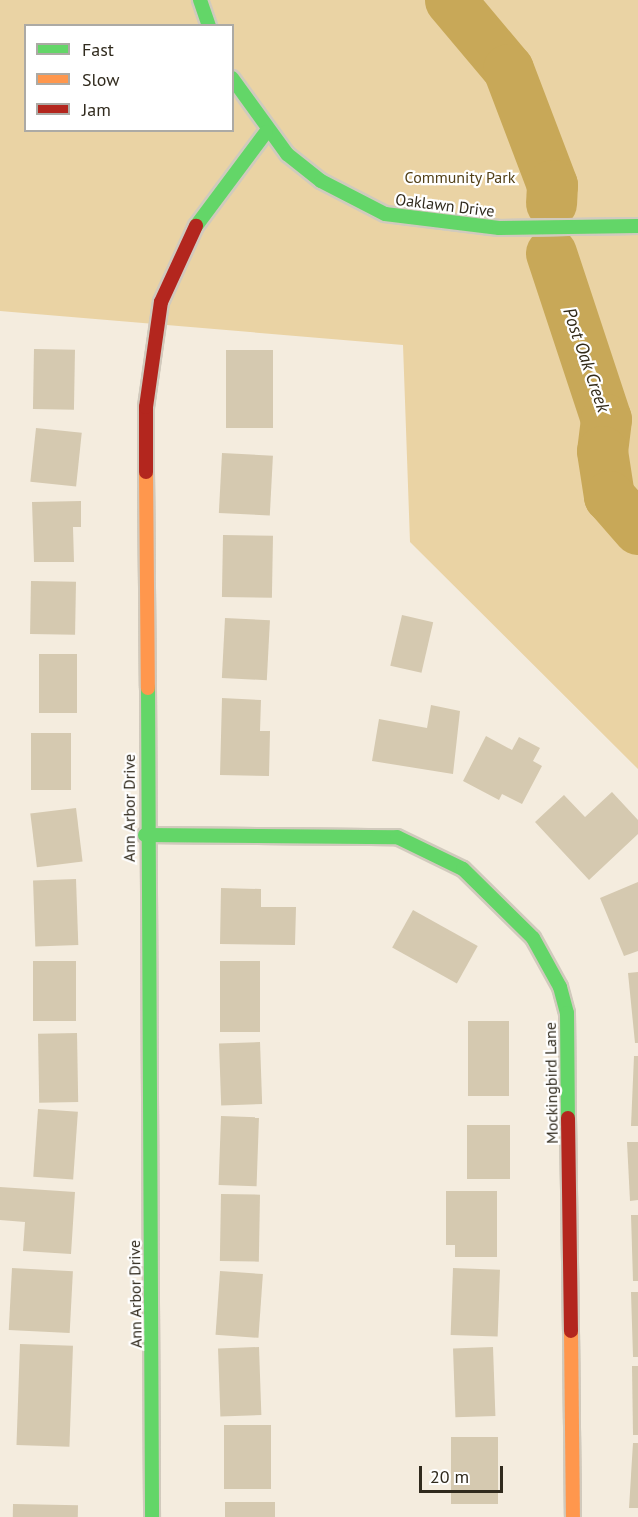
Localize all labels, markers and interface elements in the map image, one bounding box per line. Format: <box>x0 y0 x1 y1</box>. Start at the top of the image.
legend <box>24 24 234 132</box>
text: Fast <box>82 38 114 61</box>
text: Slow <box>82 68 120 91</box>
text: Jam <box>82 98 111 121</box>
park label: Community Park <box>404 167 516 187</box>
street label: Oaklawn Drive <box>394 189 496 221</box>
water label: Post Oak Creek <box>558 305 614 415</box>
street label: Ann Arbor Drive <box>119 754 139 862</box>
street label: Mockingbird Lane <box>540 1022 562 1144</box>
street label: Ann Arbor Drive <box>124 1239 146 1349</box>
scale bar <box>422 1454 506 1492</box>
text: 20 m <box>430 1465 469 1488</box>

